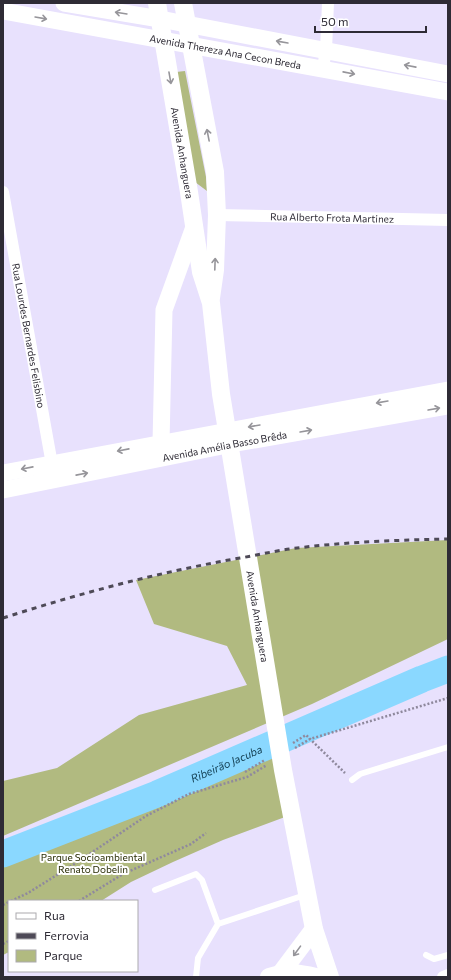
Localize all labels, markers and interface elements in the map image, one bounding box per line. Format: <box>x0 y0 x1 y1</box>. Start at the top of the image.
one-way arrow <box>115 8 128 16</box>
scale bar <box>315 8 426 34</box>
one-way arrow <box>35 14 48 22</box>
text: 50 m <box>321 14 349 28</box>
street label: Avenida Thereza Ana Cecon Breda <box>149 32 302 71</box>
one-way arrow <box>276 38 289 46</box>
one-way arrow <box>404 62 417 70</box>
one-way arrow <box>342 69 355 77</box>
one-way arrow <box>166 71 174 84</box>
street label: Avenida Anhanguera <box>169 106 196 200</box>
one-way arrow <box>204 129 212 142</box>
street label: Rua Alberto Frota Martinez <box>270 210 394 225</box>
one-way arrow <box>211 258 219 271</box>
street label: Rua Lourdes Bernardes Felisbino <box>10 262 48 409</box>
one-way arrow <box>376 399 389 407</box>
one-way arrow <box>428 404 441 412</box>
one-way arrow <box>248 422 261 430</box>
one-way arrow <box>299 427 312 435</box>
street label: Avenida Amélia Basso Brêda <box>161 428 288 464</box>
one-way arrow <box>116 446 129 454</box>
one-way arrow <box>21 464 34 472</box>
one-way arrow <box>76 470 89 478</box>
street label: Avenida Anhanguera <box>244 570 271 663</box>
water label: Ribeirão Jacuba <box>188 742 264 785</box>
park label: Parque Socioambiental Renato Dobelin <box>41 851 145 875</box>
legend <box>8 900 138 972</box>
text: Rua <box>44 908 65 922</box>
text: Ferrovia <box>44 928 89 942</box>
one-way arrow <box>293 946 302 957</box>
text: Parque <box>44 948 82 962</box>

